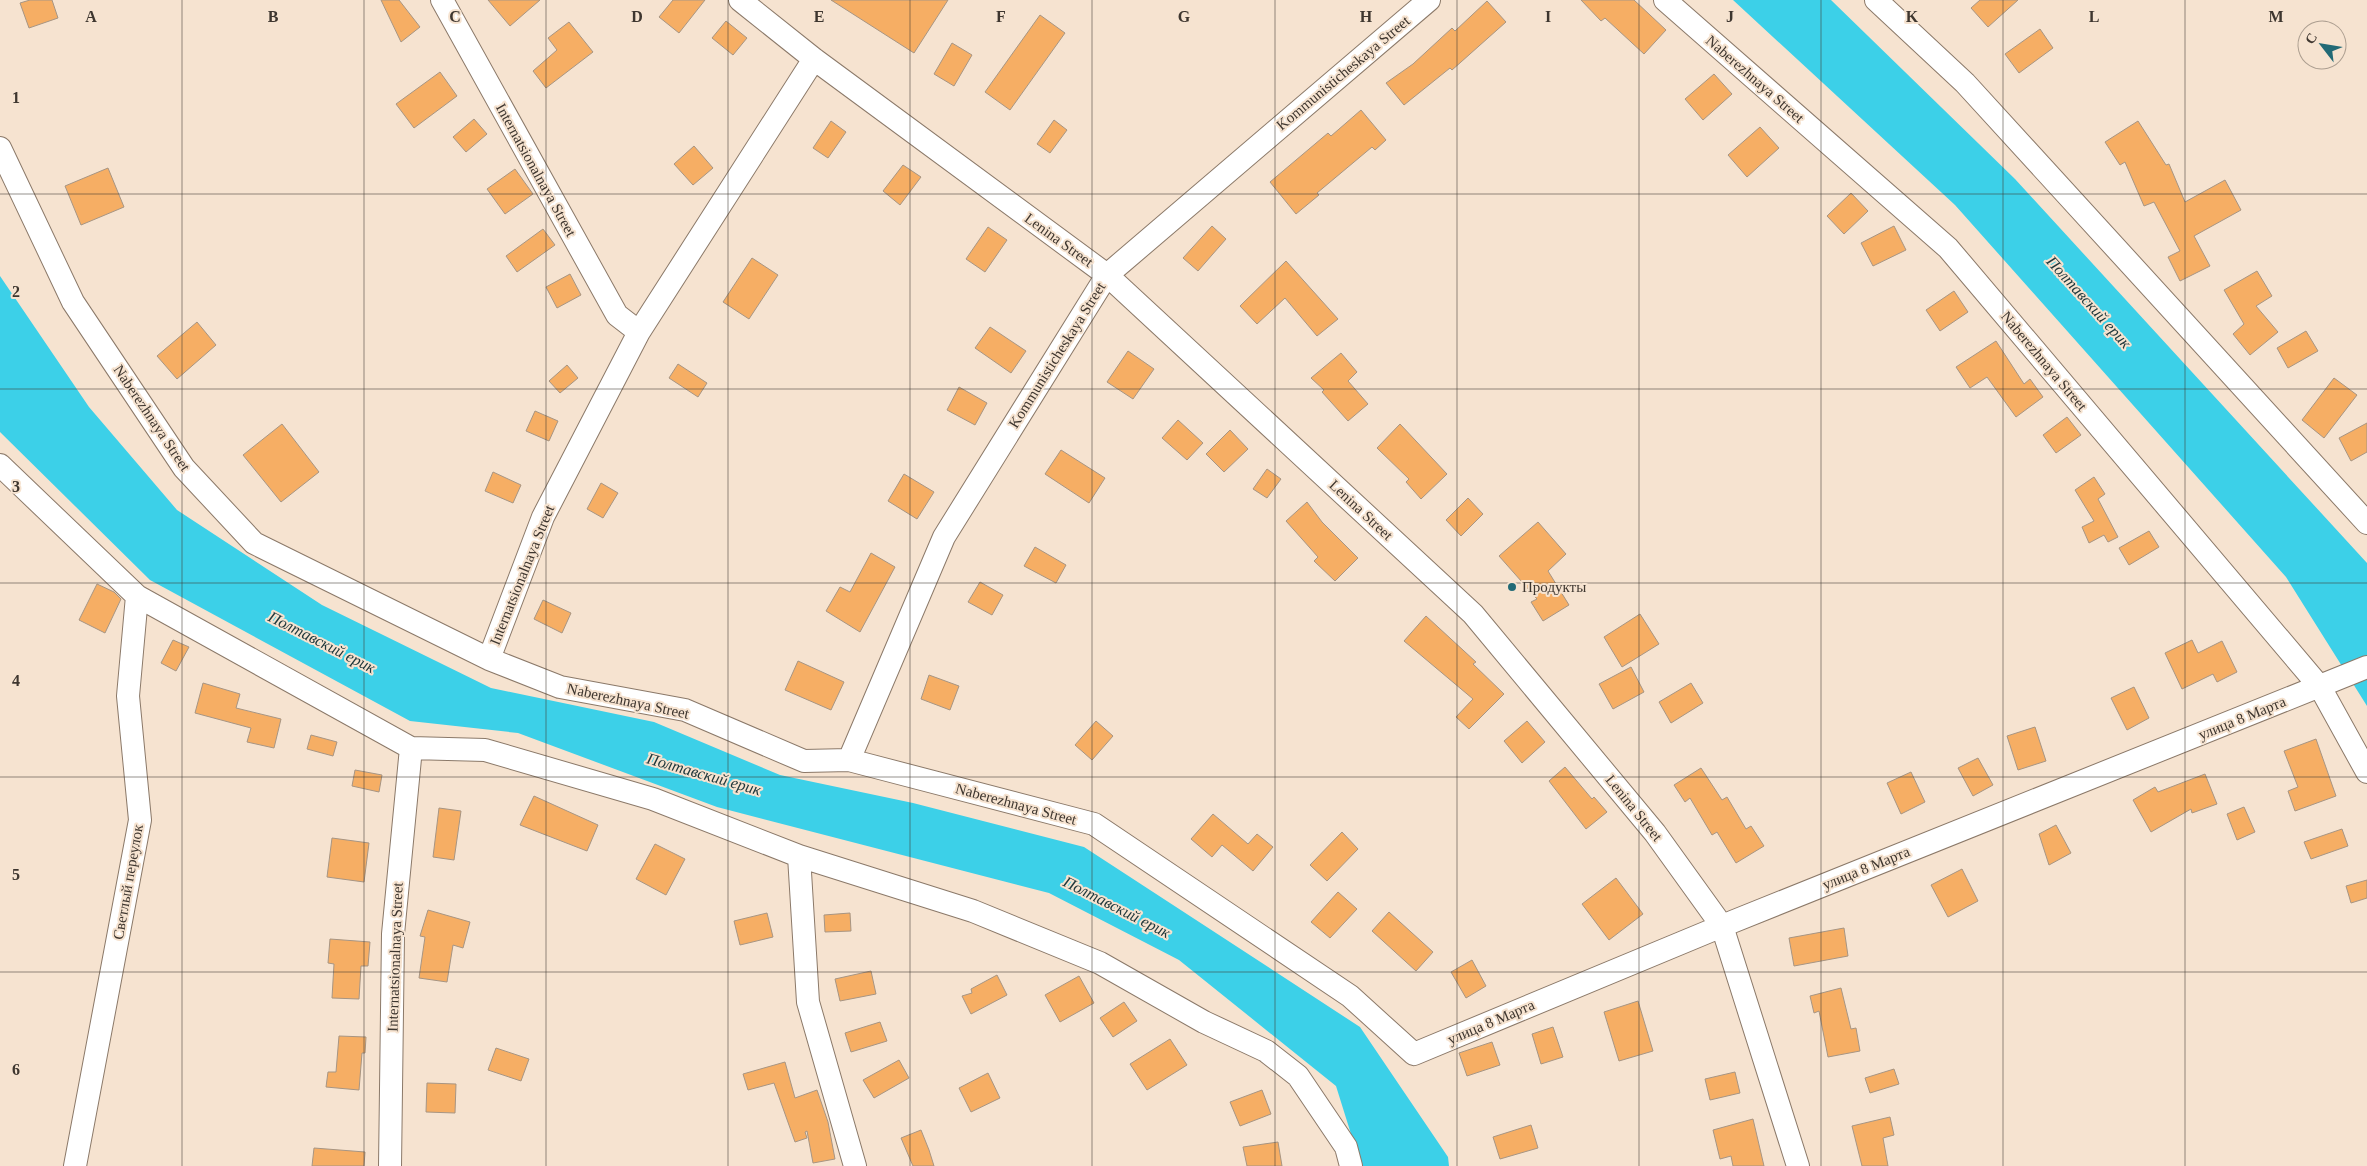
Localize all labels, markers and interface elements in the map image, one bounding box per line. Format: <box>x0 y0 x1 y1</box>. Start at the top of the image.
text: A <box>85 8 97 25</box>
text: B <box>268 8 279 25</box>
text: C <box>449 8 461 25</box>
text: D <box>631 8 643 25</box>
text: E <box>814 8 824 25</box>
text: F <box>996 8 1006 25</box>
text: G <box>1178 8 1191 25</box>
text: H <box>1360 8 1373 25</box>
text: I <box>1545 8 1551 25</box>
text: J <box>1726 8 1734 25</box>
text: K <box>1906 8 1919 25</box>
text: L <box>2089 8 2099 25</box>
text: M <box>2268 8 2284 25</box>
street label: Kommunisticheskaya Street <box>1273 12 1413 133</box>
north arrow <box>2297 20 2347 70</box>
text: С <box>2302 30 2320 47</box>
street label: Naberezhnaya Street <box>1703 32 1808 126</box>
text: 1 <box>12 89 20 106</box>
street label: Internatsionalnaya Street <box>493 101 580 240</box>
street label: Lenina Street <box>1022 210 1097 271</box>
water label: Полтавский ерик <box>2042 252 2135 353</box>
street label: Kommunisticheskaya Street <box>1006 279 1109 431</box>
text: 2 <box>12 283 20 300</box>
street label: Naberezhnaya Street <box>1998 308 2091 414</box>
street label: Naberezhnaya Street <box>111 362 194 475</box>
street label: Lenina Street <box>1326 477 1396 544</box>
text: 3 <box>12 478 20 495</box>
street label: Internatsionalnaya Street <box>487 502 558 647</box>
place label: Продукты <box>1522 579 1586 595</box>
marker: Продукты <box>1506 581 1518 593</box>
water label: Полтавский ерик <box>264 607 379 677</box>
text: 4 <box>12 672 20 689</box>
street label: Naberezhnaya Street <box>565 680 691 722</box>
street label: улица 8 Марта <box>2196 693 2288 743</box>
water label: Полтавский ерик <box>644 749 763 800</box>
street label: Lenina Street <box>1602 772 1666 845</box>
street label: Naberezhnaya Street <box>954 780 1079 828</box>
street label: Светлый переулок <box>110 822 146 941</box>
street label: улица 8 Марта <box>1820 843 1912 893</box>
text: 5 <box>12 866 20 883</box>
water label: Полтавский ерик <box>1059 872 1174 942</box>
street label: Internatsionalnaya Street <box>384 881 406 1032</box>
street label: улица 8 Марта <box>1445 996 1537 1047</box>
text: 6 <box>12 1061 20 1078</box>

